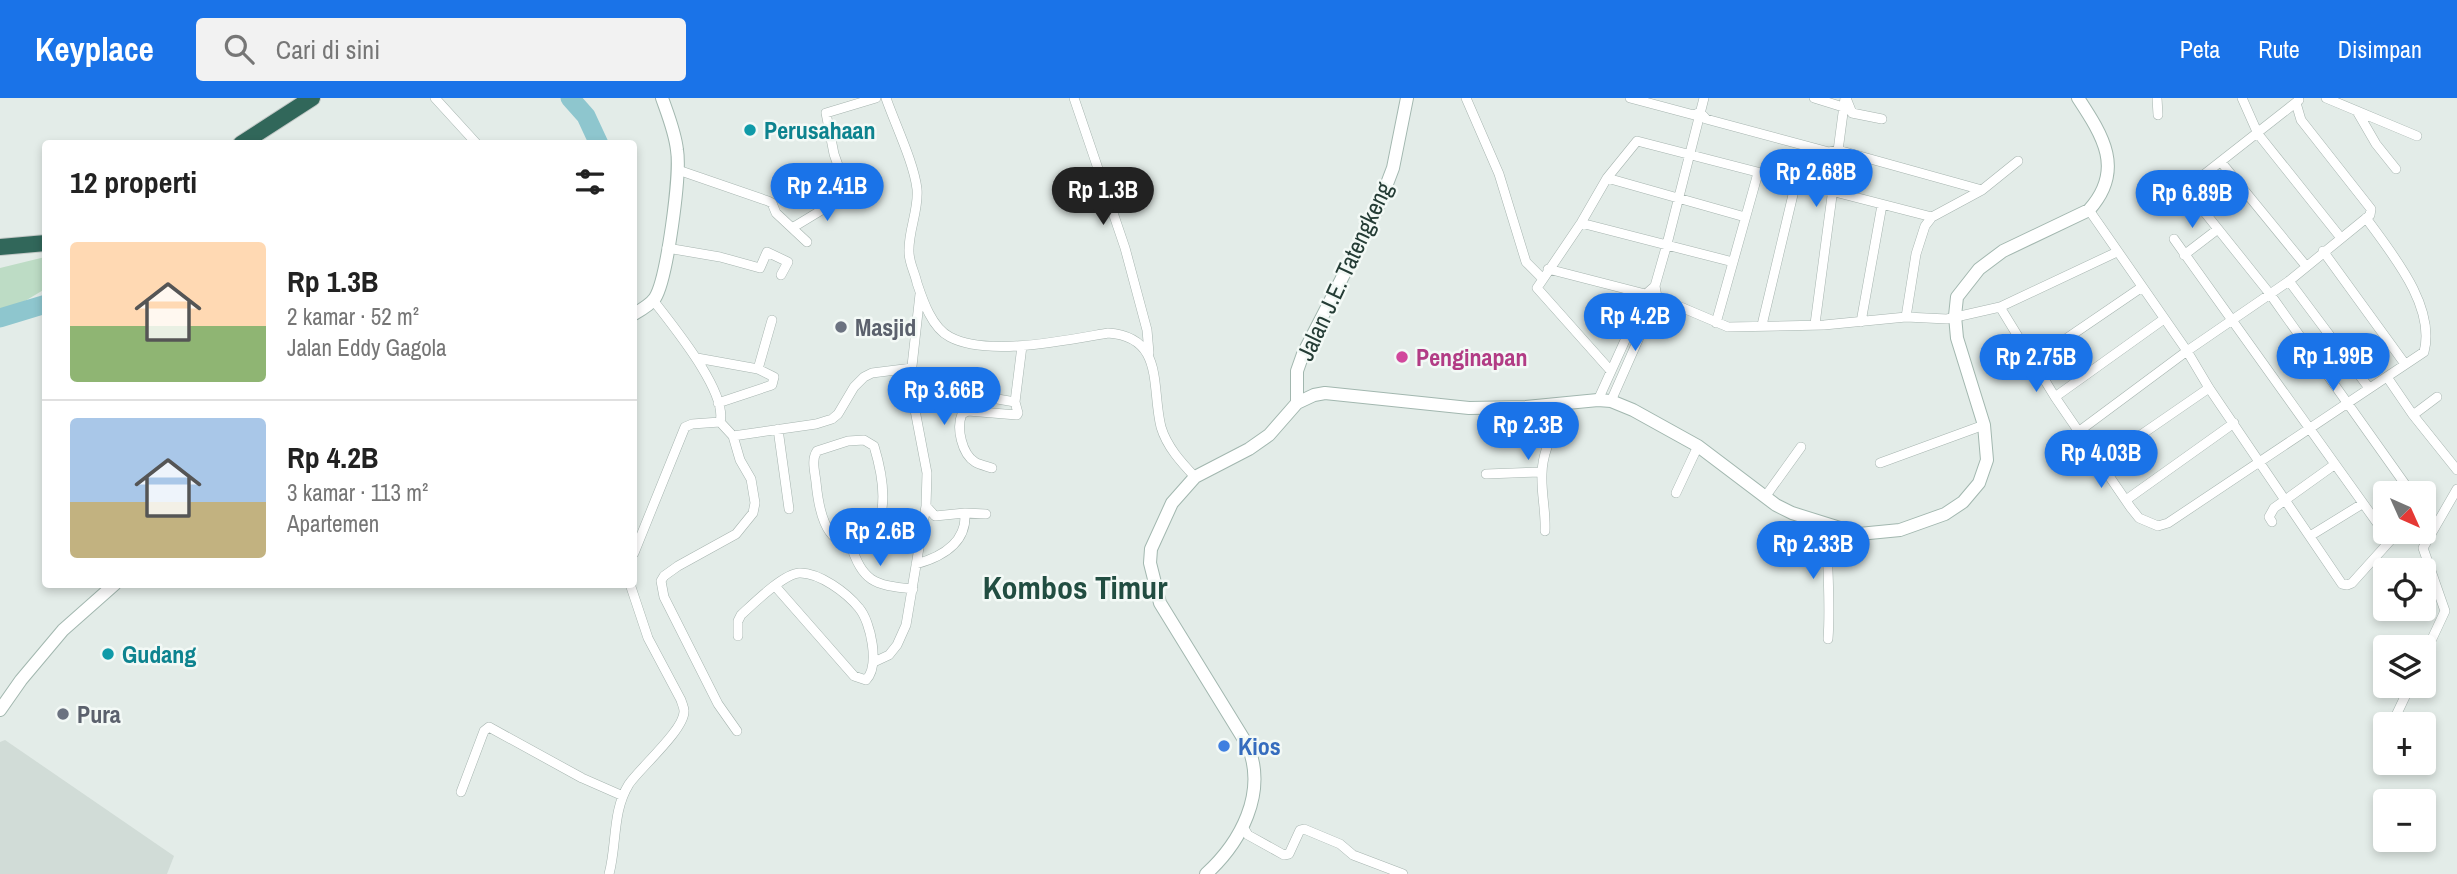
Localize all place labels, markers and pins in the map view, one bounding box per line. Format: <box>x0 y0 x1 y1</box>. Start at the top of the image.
place label: Perusahaan <box>764 114 876 146</box>
marker: Perusahaan <box>742 122 758 138</box>
pin: Rp 2.68B <box>1744 150 1888 209</box>
pin: Rp 2.41B <box>755 164 899 223</box>
pin: Rp 1.3B <box>1038 167 1168 227</box>
pin: Rp 6.89B <box>2120 170 2264 230</box>
pin: Rp 4.2B <box>1570 294 1700 353</box>
place label: Masjid <box>855 311 916 343</box>
marker: Masjid <box>833 319 849 335</box>
pin: Rp 2.75B <box>1964 334 2108 394</box>
pin: Rp 1.99B <box>2261 334 2405 393</box>
place label: Penginapan <box>1416 341 1528 373</box>
marker: Penginapan <box>1394 349 1410 365</box>
pin: Rp 3.66B <box>872 368 1016 427</box>
pin: Rp 2.3B <box>1463 402 1593 462</box>
pin: Rp 4.03B <box>2029 430 2173 490</box>
pin: Rp 2.6B <box>815 508 945 568</box>
pin: Rp 2.33B <box>1741 522 1885 581</box>
place label: Gudang <box>122 638 196 670</box>
marker: Gudang <box>100 646 116 662</box>
place label: Pura <box>77 698 121 730</box>
marker: Pura <box>55 706 71 722</box>
place label: Kios <box>1238 730 1281 762</box>
marker: Kios <box>1216 738 1232 754</box>

